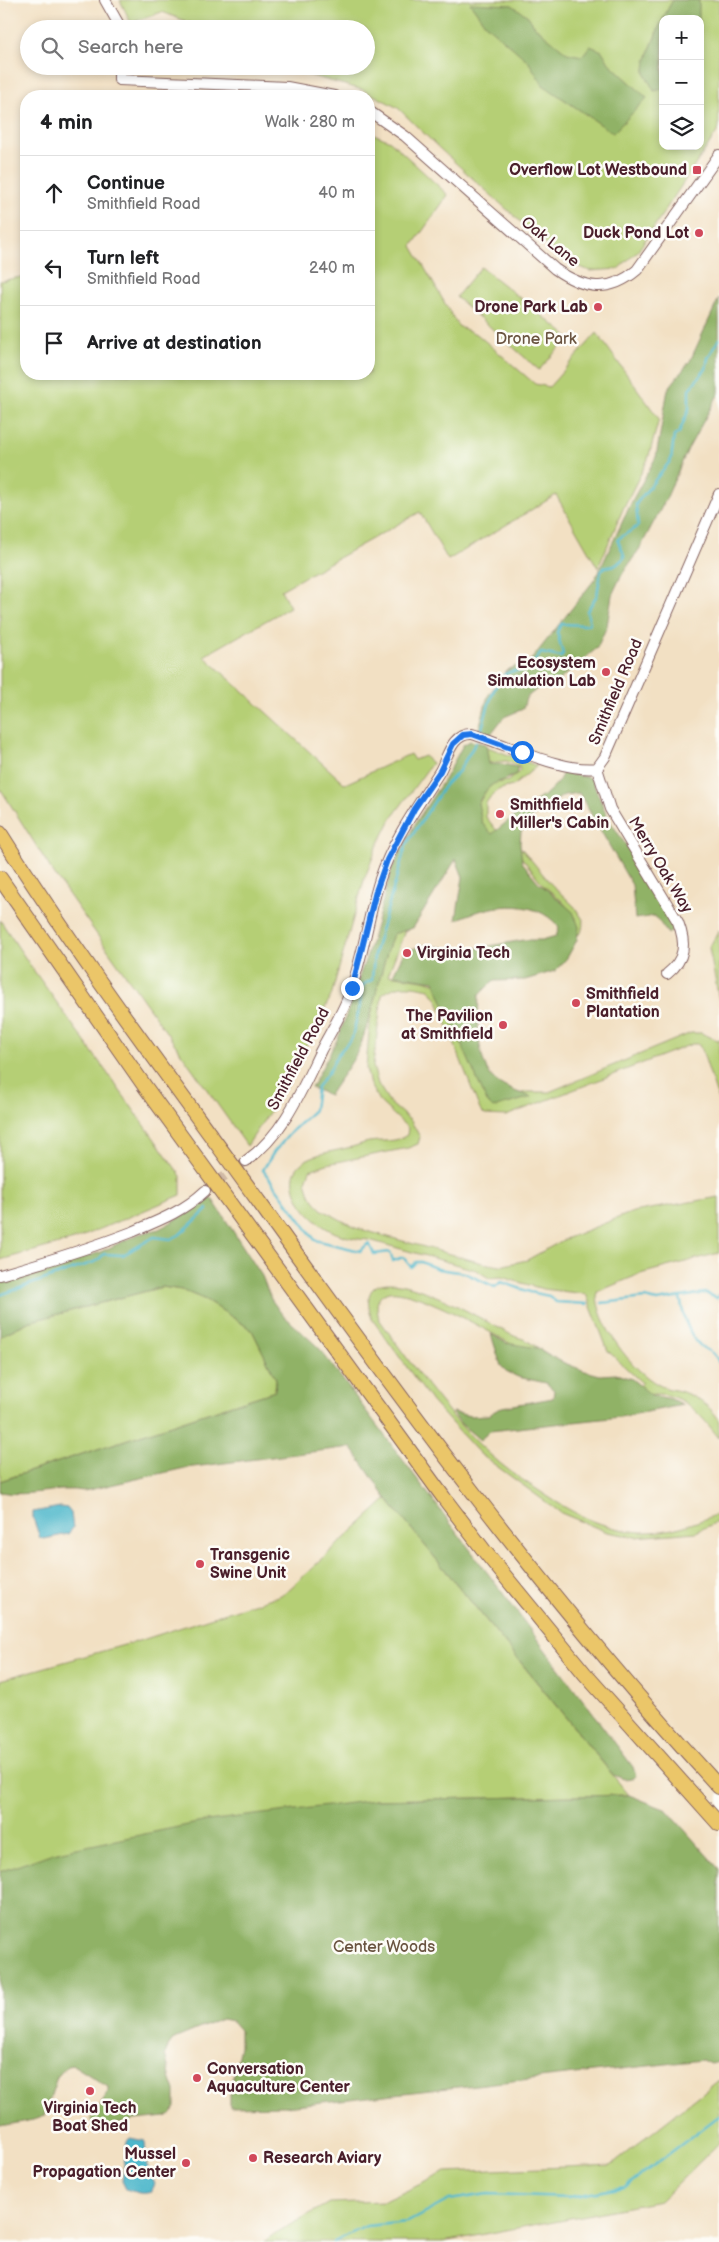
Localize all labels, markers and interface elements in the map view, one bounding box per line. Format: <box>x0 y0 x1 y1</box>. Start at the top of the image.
map controls <box>659 15 704 150</box>
button: + <box>659 15 704 60</box>
search box <box>20 20 375 75</box>
icon: search <box>38 34 66 62</box>
text: Search here <box>78 36 183 59</box>
button: − <box>659 60 704 105</box>
button: layers <box>659 105 704 150</box>
text: 4 min <box>40 110 93 135</box>
text: Walk · 280 m <box>265 113 355 132</box>
place label: Overflow Lot Westbound <box>509 161 687 180</box>
marker: Overflow Lot Westbound <box>691 164 703 176</box>
text: Continue <box>87 172 165 195</box>
icon: ahead <box>40 179 68 207</box>
text: 40 m <box>318 184 355 203</box>
text: Smithfield Road <box>87 195 200 214</box>
street label: Oak Lane <box>517 213 583 272</box>
place label: Duck Pond Lot <box>583 224 690 243</box>
marker: Duck Pond Lot <box>693 227 705 239</box>
text: Turn left <box>87 247 159 270</box>
icon: left <box>40 254 68 282</box>
text: 240 m <box>309 259 355 278</box>
text: Smithfield Road <box>87 270 200 289</box>
place label: Drone Park Lab <box>474 298 589 317</box>
marker: Drone Park Lab <box>592 301 604 313</box>
icon: arrive <box>40 329 68 357</box>
park label: Drone Park <box>495 330 577 349</box>
text: Arrive at destination <box>87 332 262 355</box>
street label: Smithfield Road <box>585 636 647 748</box>
place label: Ecosystem Simulation Lab <box>487 654 597 691</box>
marker: Ecosystem Simulation Lab <box>600 666 612 678</box>
route start <box>511 741 534 764</box>
place label: Smithfield Miller's Cabin <box>510 796 609 833</box>
marker: Smithfield Miller's Cabin <box>494 808 506 820</box>
street label: Merry Oak Way <box>624 814 697 917</box>
place label: Virginia Tech <box>417 944 510 963</box>
marker: Virginia Tech <box>401 947 413 959</box>
route end <box>341 977 364 1000</box>
place label: Smithfield Plantation <box>586 985 660 1022</box>
marker: Smithfield Plantation <box>570 997 582 1009</box>
street label: Smithfield Road <box>264 1005 334 1113</box>
place label: The Pavilion at Smithfield <box>401 1007 493 1044</box>
marker: The Pavilion at Smithfield <box>497 1019 509 1031</box>
place label: Transgenic Swine Unit <box>210 1546 290 1583</box>
marker: Transgenic Swine Unit <box>194 1558 206 1570</box>
park label: Center Woods <box>333 1938 435 1957</box>
place label: Conversation Aquaculture Center <box>206 2060 351 2097</box>
marker: Conversation Aquaculture Center <box>191 2072 203 2084</box>
marker: Virginia Tech Boat Shed <box>84 2085 96 2097</box>
place label: Virginia Tech Boat Shed <box>44 2099 136 2136</box>
place label: Mussel Propagation Center <box>32 2145 177 2182</box>
place label: Research Aviary <box>263 2149 382 2168</box>
marker: Research Aviary <box>247 2152 259 2164</box>
marker: Mussel Propagation Center <box>180 2157 192 2169</box>

